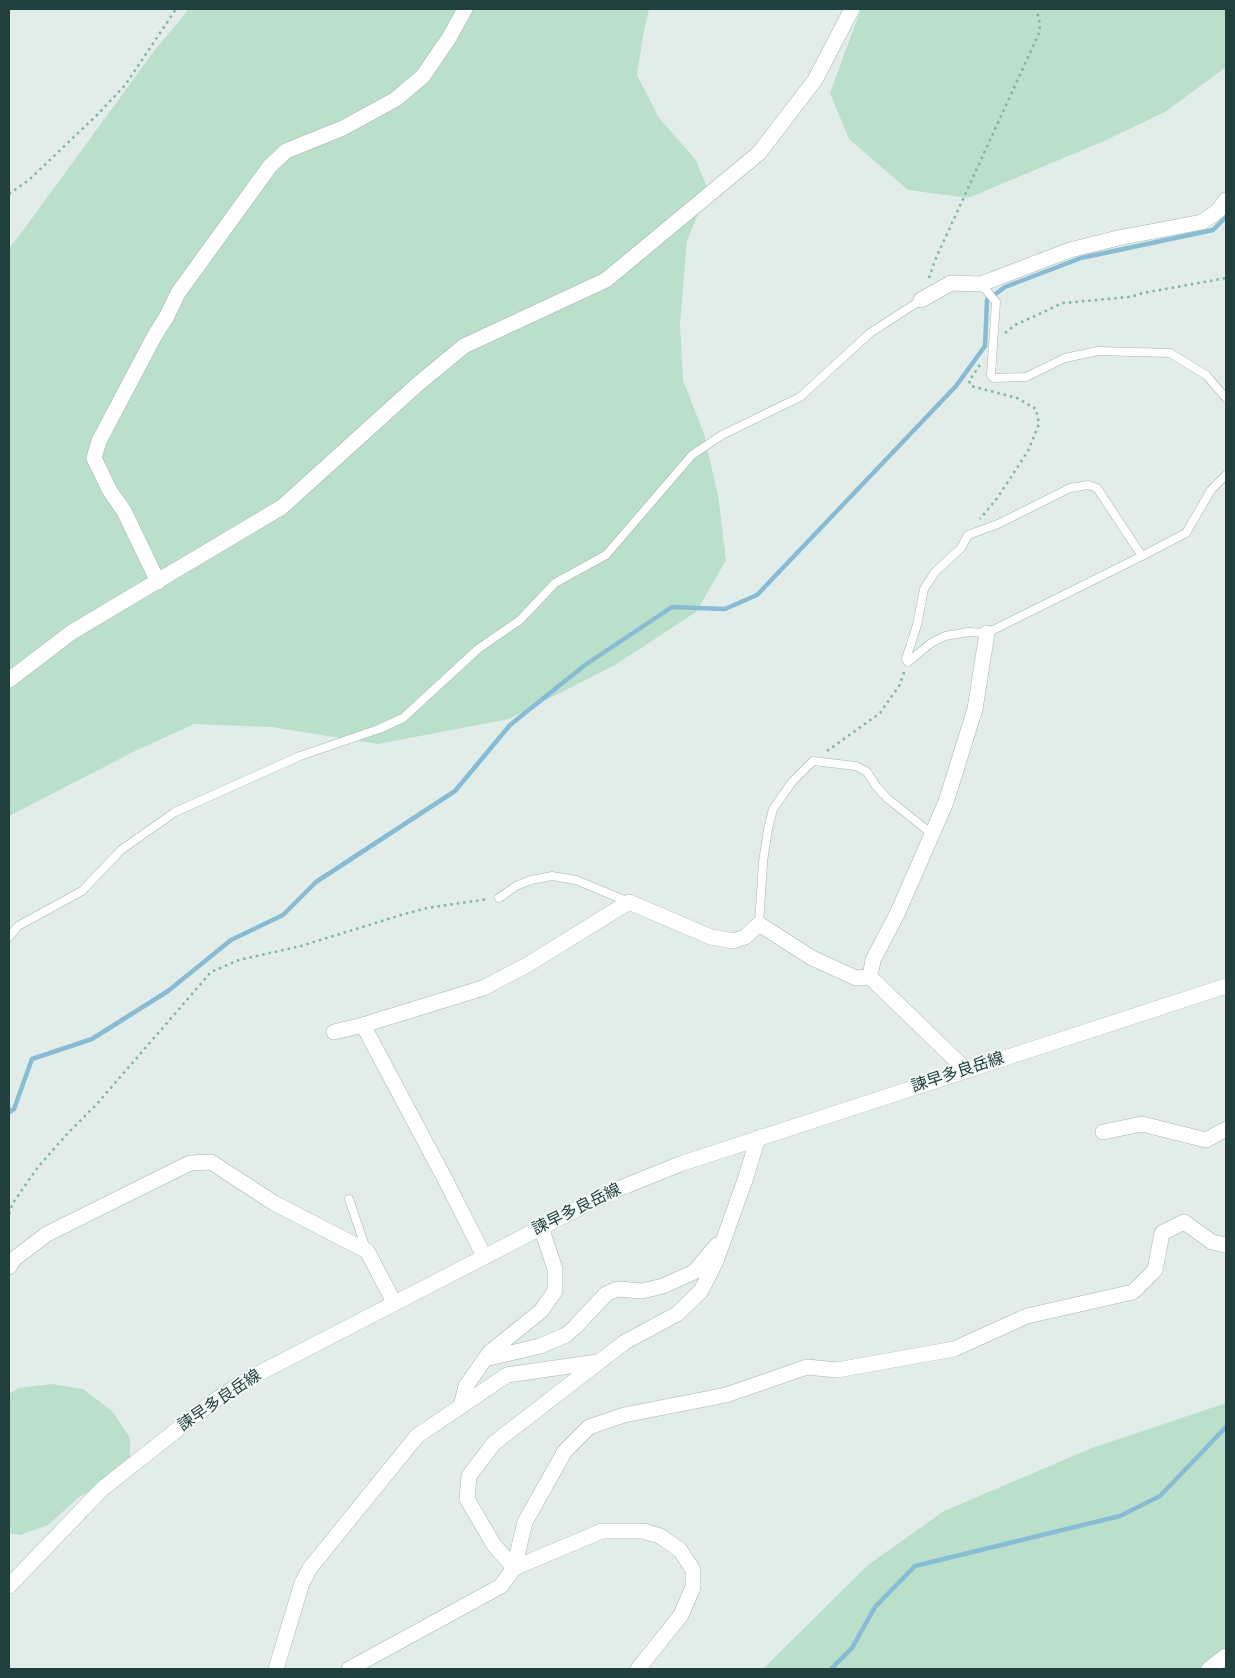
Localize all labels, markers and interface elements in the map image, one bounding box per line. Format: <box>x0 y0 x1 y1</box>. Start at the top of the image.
street label: 諫早多良岳線 <box>909 1049 1007 1097</box>
street label: 諫早多良岳線 <box>530 1180 624 1240</box>
street label: 諫早多良岳線 <box>175 1366 265 1436</box>

